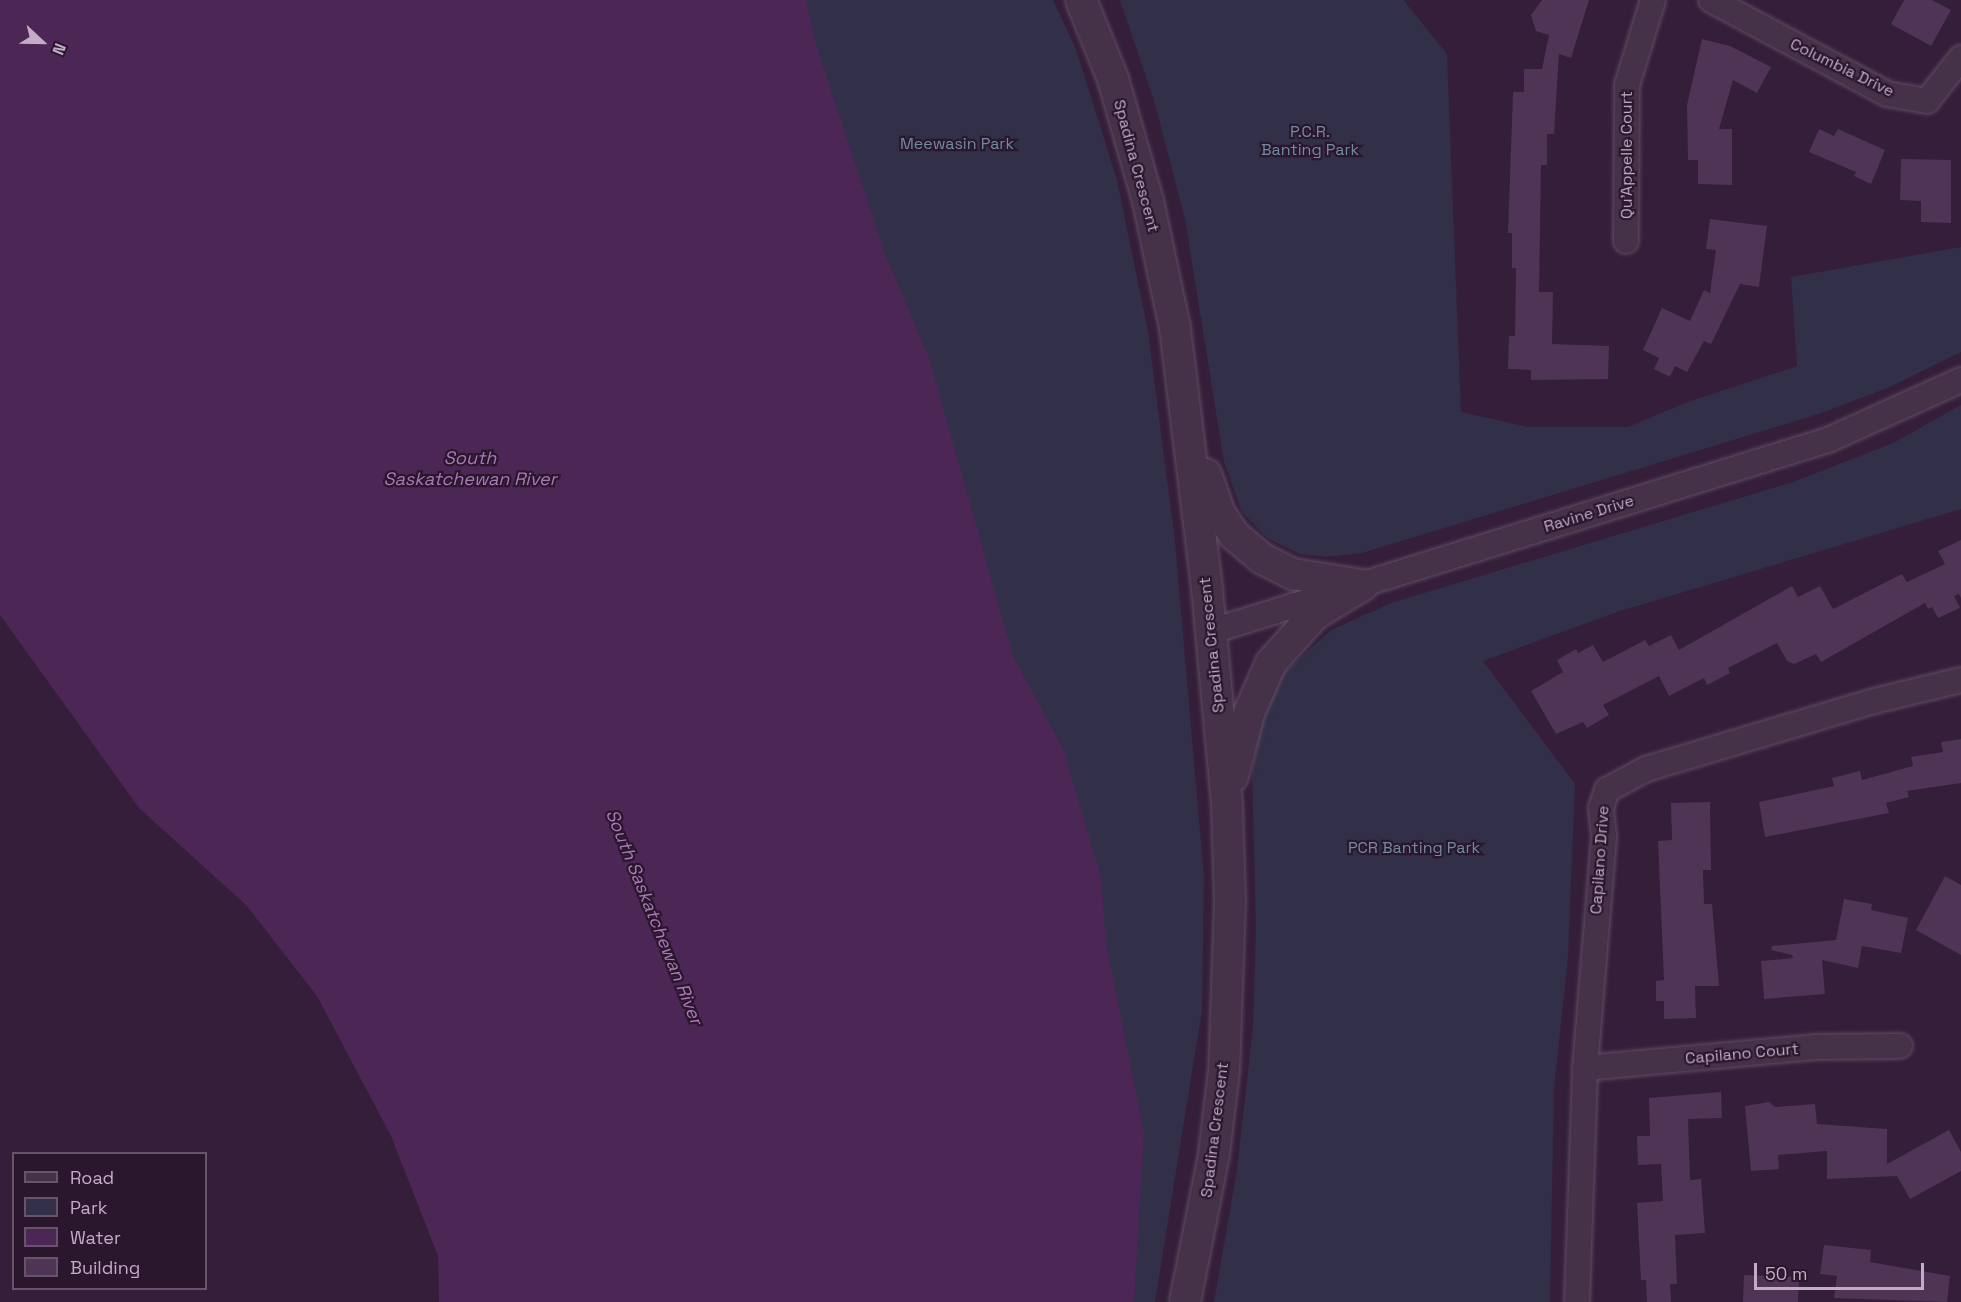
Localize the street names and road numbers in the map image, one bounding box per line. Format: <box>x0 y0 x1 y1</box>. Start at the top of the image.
street label: Columbia Drive <box>1787 34 1897 102</box>
street label: Qu'Appelle Court <box>1617 91 1637 219</box>
street label: Spadina Crescent <box>1109 98 1163 234</box>
street label: Ravine Drive <box>1542 491 1636 537</box>
street label: Spadina Crescent <box>1195 576 1229 714</box>
street label: Capilano Drive <box>1587 805 1613 915</box>
street label: Capilano Court <box>1684 1039 1800 1069</box>
street label: Spadina Crescent <box>1197 1061 1233 1199</box>

